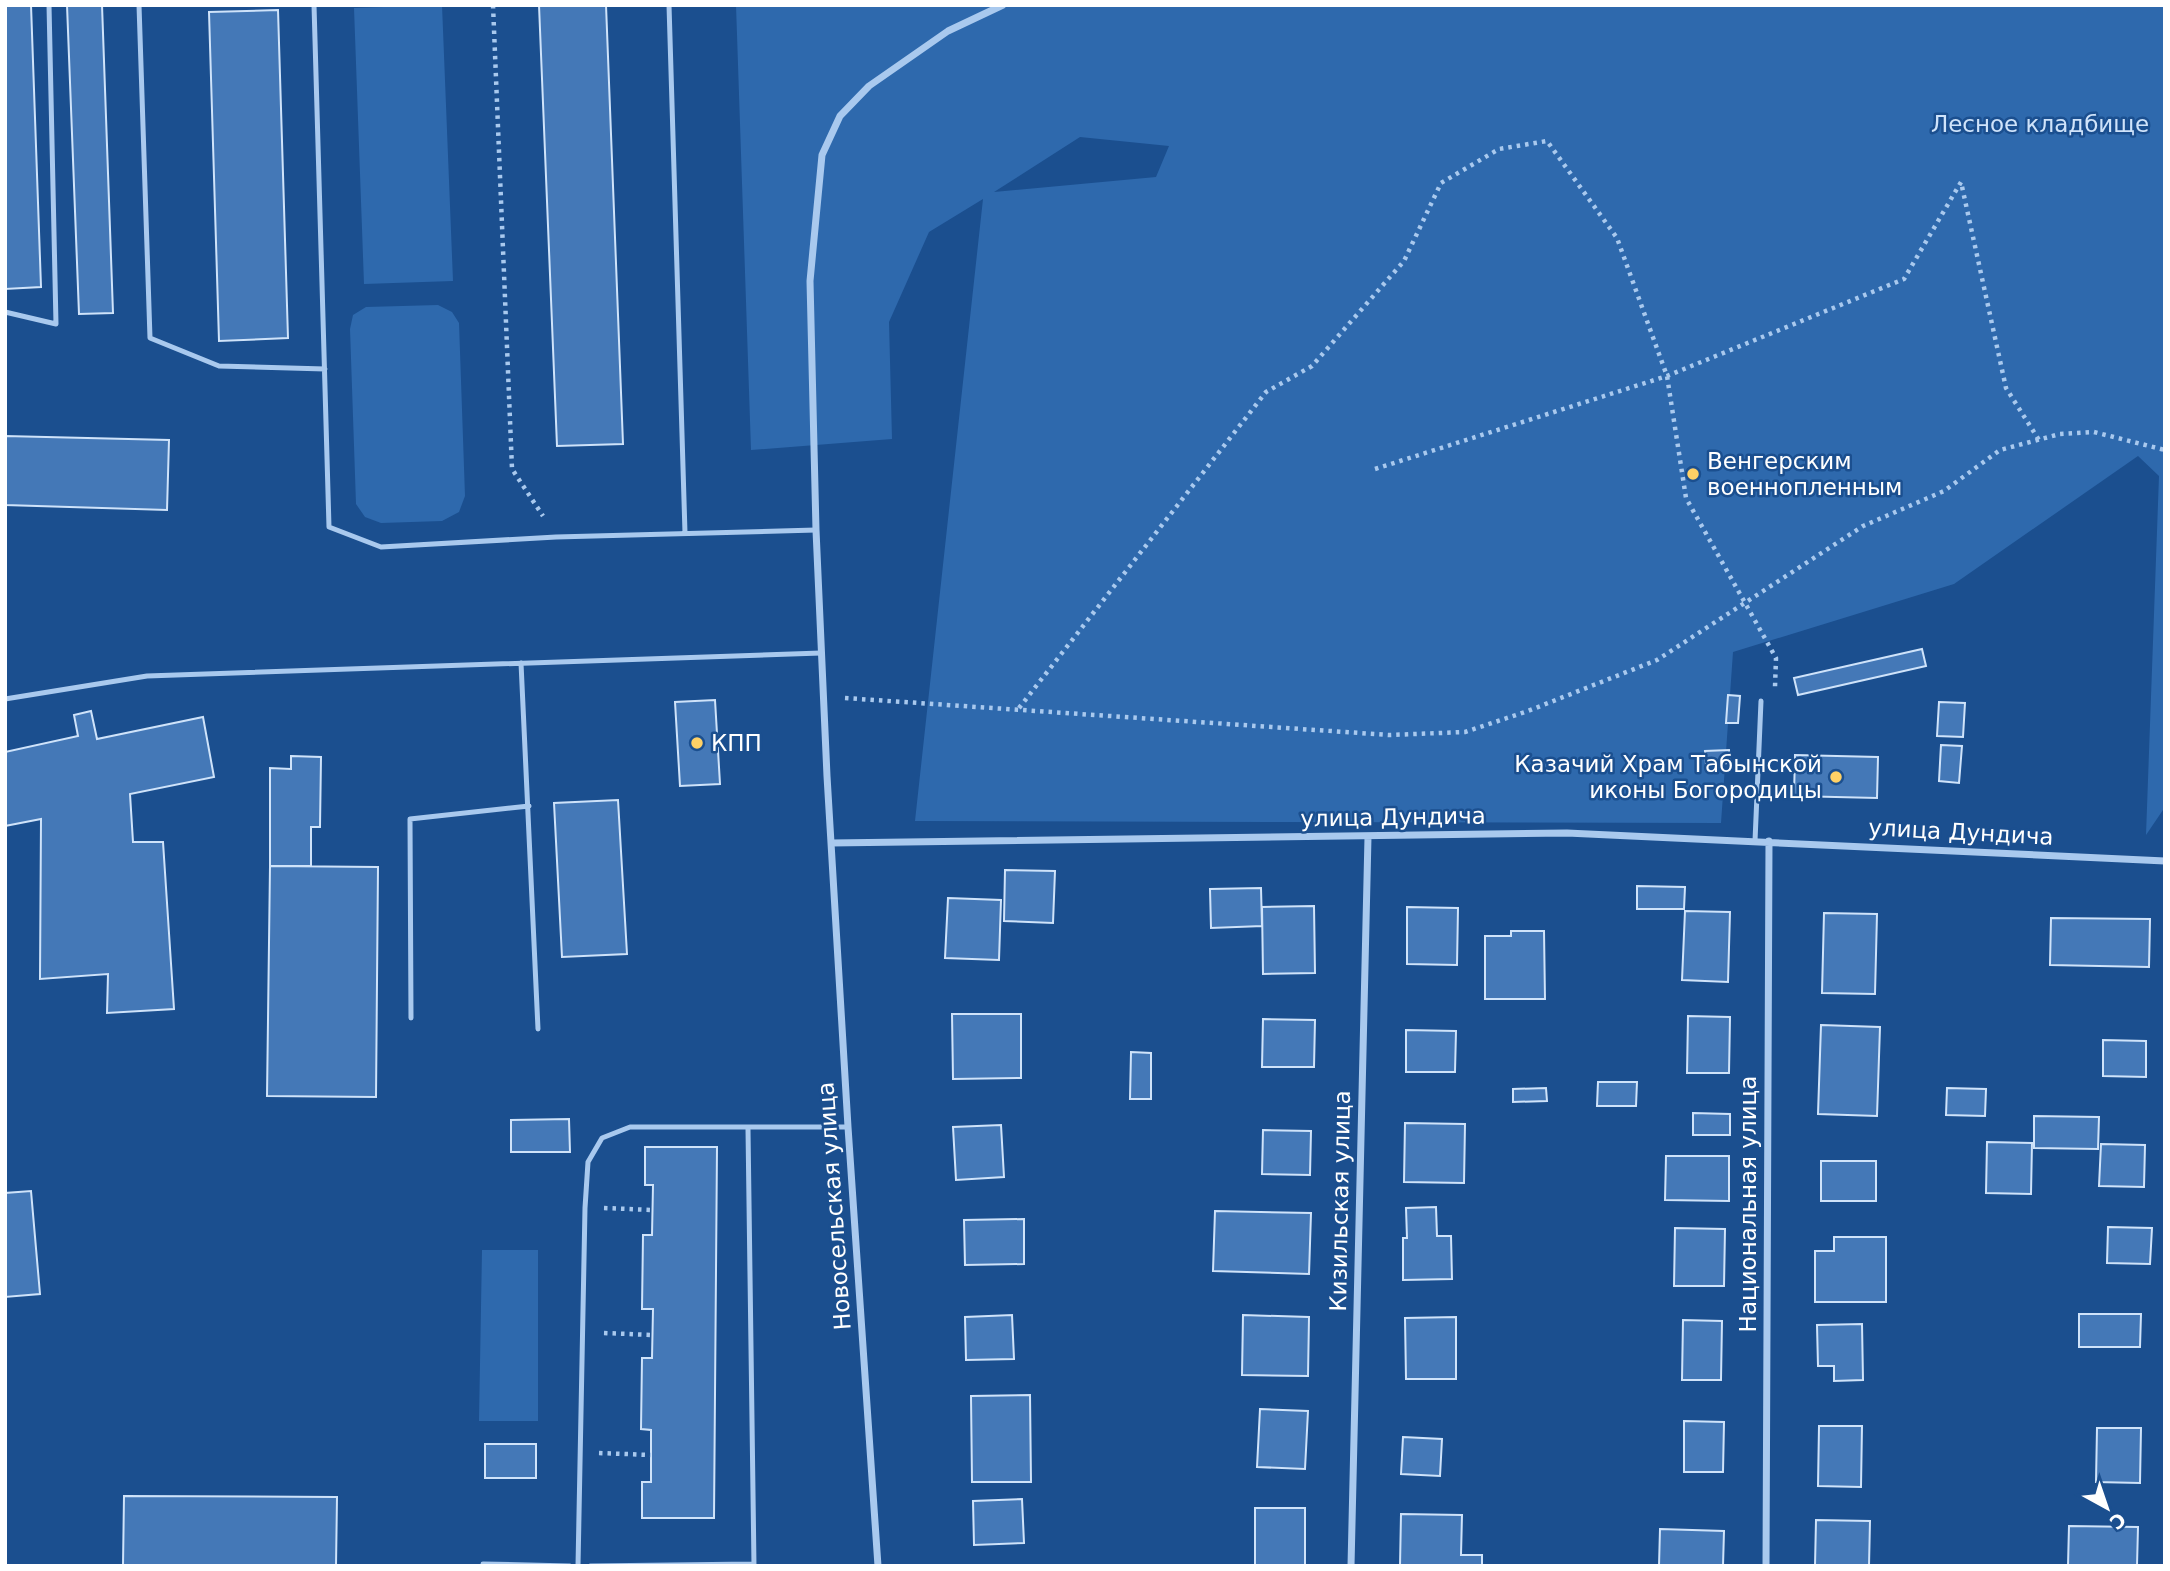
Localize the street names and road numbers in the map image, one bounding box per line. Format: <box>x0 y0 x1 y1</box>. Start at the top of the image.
street label: улица Дундича <box>1300 802 1486 832</box>
street label: улица Дундича <box>1868 814 2054 850</box>
street label: Национальная улица <box>1735 1076 1761 1332</box>
street label: Новосельская улица <box>812 1081 856 1331</box>
street label: Кизильская улица <box>1325 1090 1355 1312</box>

